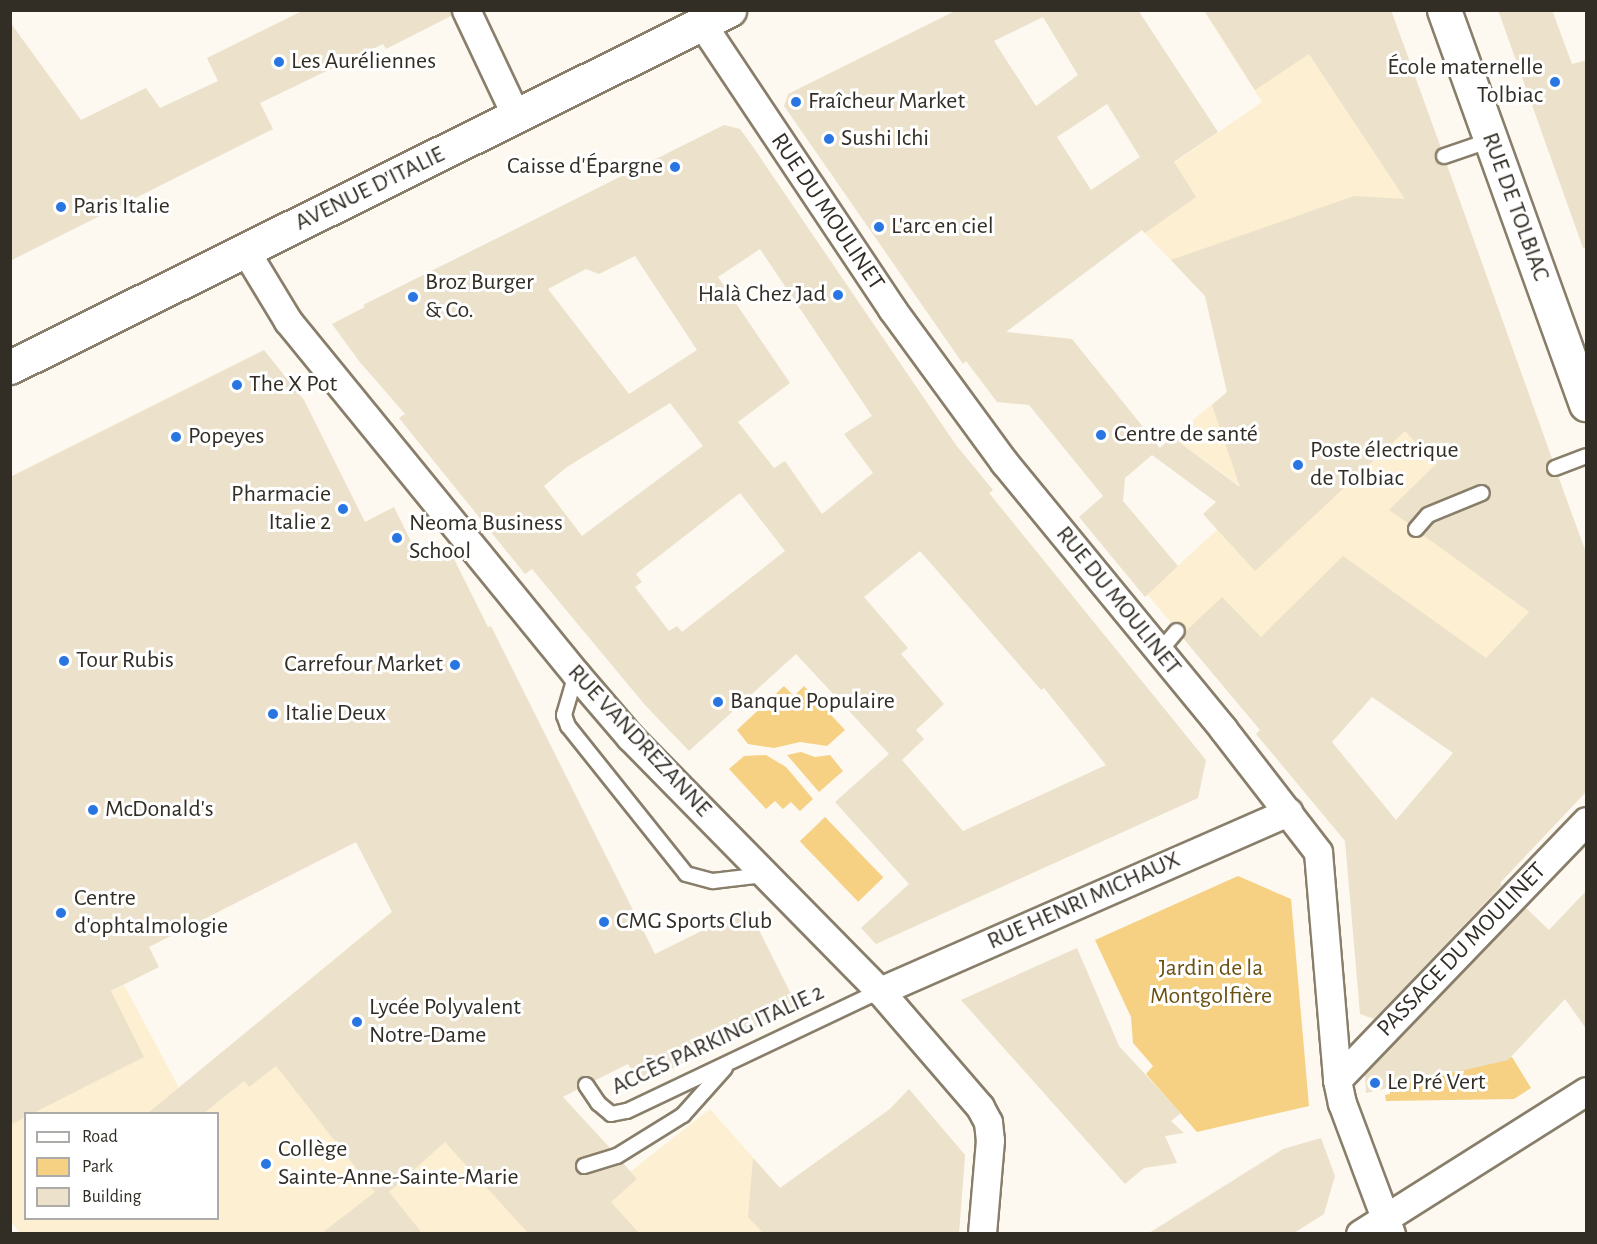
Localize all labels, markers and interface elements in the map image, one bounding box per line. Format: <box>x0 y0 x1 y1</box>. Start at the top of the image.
place label: Les Auréliennes <box>291 48 436 76</box>
place label: École maternelle Tolbiac <box>1387 54 1543 110</box>
marker: Les Auréliennes <box>272 55 286 69</box>
marker: École maternelle Tolbiac <box>1548 75 1562 89</box>
place label: Fraîcheur Market <box>808 88 965 116</box>
marker: Fraîcheur Market <box>789 95 803 109</box>
place label: Sushi Ichi <box>841 125 929 153</box>
street label: RUE DU MOULINET <box>764 128 890 296</box>
street label: RUE DE TOLBIAC <box>1475 129 1555 285</box>
marker: Sushi Ichi <box>822 132 836 146</box>
street label: AVENUE D'ITALIE <box>290 140 450 238</box>
place label: Caisse d'Épargne <box>507 153 663 181</box>
marker: Caisse d'Épargne <box>668 160 682 174</box>
place label: Paris Italie <box>73 193 170 221</box>
marker: Paris Italie <box>54 200 68 214</box>
place label: L'arc en ciel <box>891 213 994 241</box>
marker: L'arc en ciel <box>872 220 886 234</box>
place label: Broz Burger & Co. <box>425 269 534 325</box>
place label: Halà Chez Jad <box>698 281 826 309</box>
marker: Halà Chez Jad <box>831 288 845 302</box>
marker: Broz Burger & Co. <box>406 290 420 304</box>
place label: The X Pot <box>249 371 337 399</box>
marker: The X Pot <box>230 378 244 392</box>
place label: Centre de santé <box>1114 421 1258 449</box>
place label: Popeyes <box>188 423 264 451</box>
marker: Centre de santé <box>1092 426 1110 444</box>
marker: Popeyes <box>169 430 183 444</box>
place label: Poste électrique de Tolbiac <box>1310 437 1459 493</box>
marker: Poste électrique de Tolbiac <box>1291 458 1305 472</box>
place label: Pharmacie Italie 2 <box>231 481 331 537</box>
marker: Pharmacie Italie 2 <box>336 502 350 516</box>
place label: Neoma Business School <box>409 510 563 566</box>
street label: RUE DU MOULINET <box>1049 521 1187 681</box>
marker: Neoma Business School <box>390 531 404 545</box>
place label: Tour Rubis <box>76 647 174 675</box>
place label: Carrefour Market <box>284 651 443 679</box>
marker: Tour Rubis <box>57 654 71 668</box>
marker: Carrefour Market <box>448 658 462 672</box>
street label: RUE VANDREZANNE <box>561 659 717 823</box>
place label: Banque Populaire <box>730 688 895 716</box>
marker: Banque Populaire <box>711 695 725 709</box>
place label: Italie Deux <box>285 700 386 728</box>
marker: Italie Deux <box>266 707 280 721</box>
place label: McDonald's <box>105 796 214 824</box>
marker: McDonald's <box>86 803 100 817</box>
street label: RUE HENRI MICHAUX <box>983 846 1185 956</box>
street label: PASSAGE DU MOULINET <box>1371 857 1553 1043</box>
place label: Centre d'ophtalmologie <box>74 885 228 941</box>
marker: Centre d'ophtalmologie <box>52 904 70 922</box>
place label: CMG Sports Club <box>616 908 772 936</box>
marker: CMG Sports Club <box>597 915 611 929</box>
park label: Jardin de la Montgolfière <box>1150 955 1272 1011</box>
street label: ACCÈS PARKING ITALIE 2 <box>607 978 829 1102</box>
place label: Lycée Polyvalent Notre-Dame <box>369 994 521 1050</box>
marker: Lycée Polyvalent Notre-Dame <box>350 1015 364 1029</box>
place label: Le Pré Vert <box>1387 1069 1486 1097</box>
marker: Le Pré Vert <box>1368 1076 1382 1090</box>
legend <box>24 1112 219 1220</box>
text: Road <box>82 1128 118 1146</box>
place label: Collège Sainte-Anne-Sainte-Marie <box>278 1136 519 1192</box>
marker: Collège Sainte-Anne-Sainte-Marie <box>259 1157 273 1171</box>
text: Park <box>82 1158 113 1176</box>
text: Building <box>82 1188 141 1206</box>

